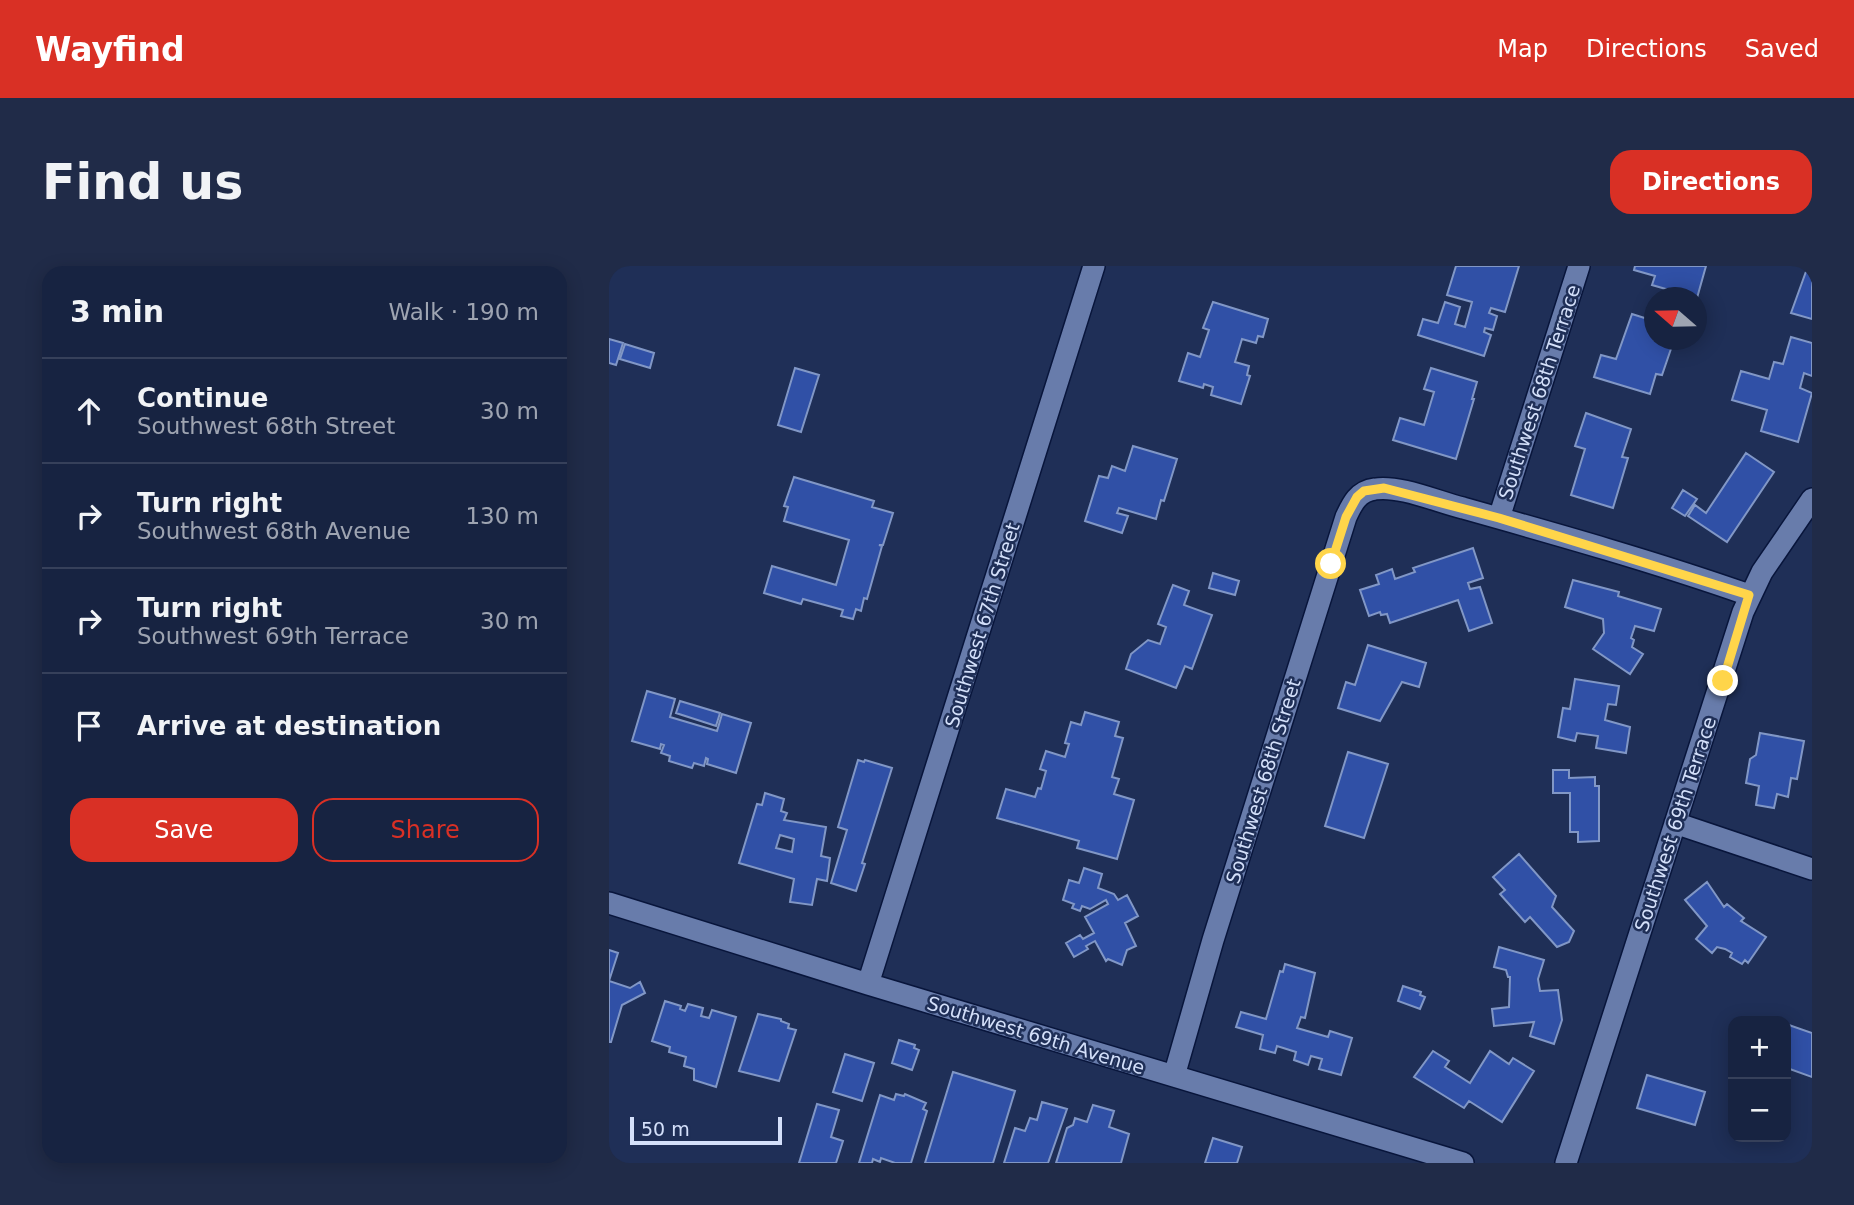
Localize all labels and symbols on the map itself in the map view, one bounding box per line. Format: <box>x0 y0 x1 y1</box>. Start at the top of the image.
street label: Southwest 68th Terrace <box>1494 282 1584 502</box>
north arrow <box>1644 287 1707 350</box>
street label: Southwest 67th Street <box>940 520 1024 730</box>
route start <box>1315 548 1346 579</box>
route end <box>1707 665 1738 696</box>
street label: Southwest 68th Street <box>1221 676 1305 886</box>
street label: Southwest 69th Terrace <box>1630 714 1720 934</box>
street label: Southwest 69th Avenue <box>925 991 1147 1079</box>
scale bar <box>630 1114 782 1146</box>

